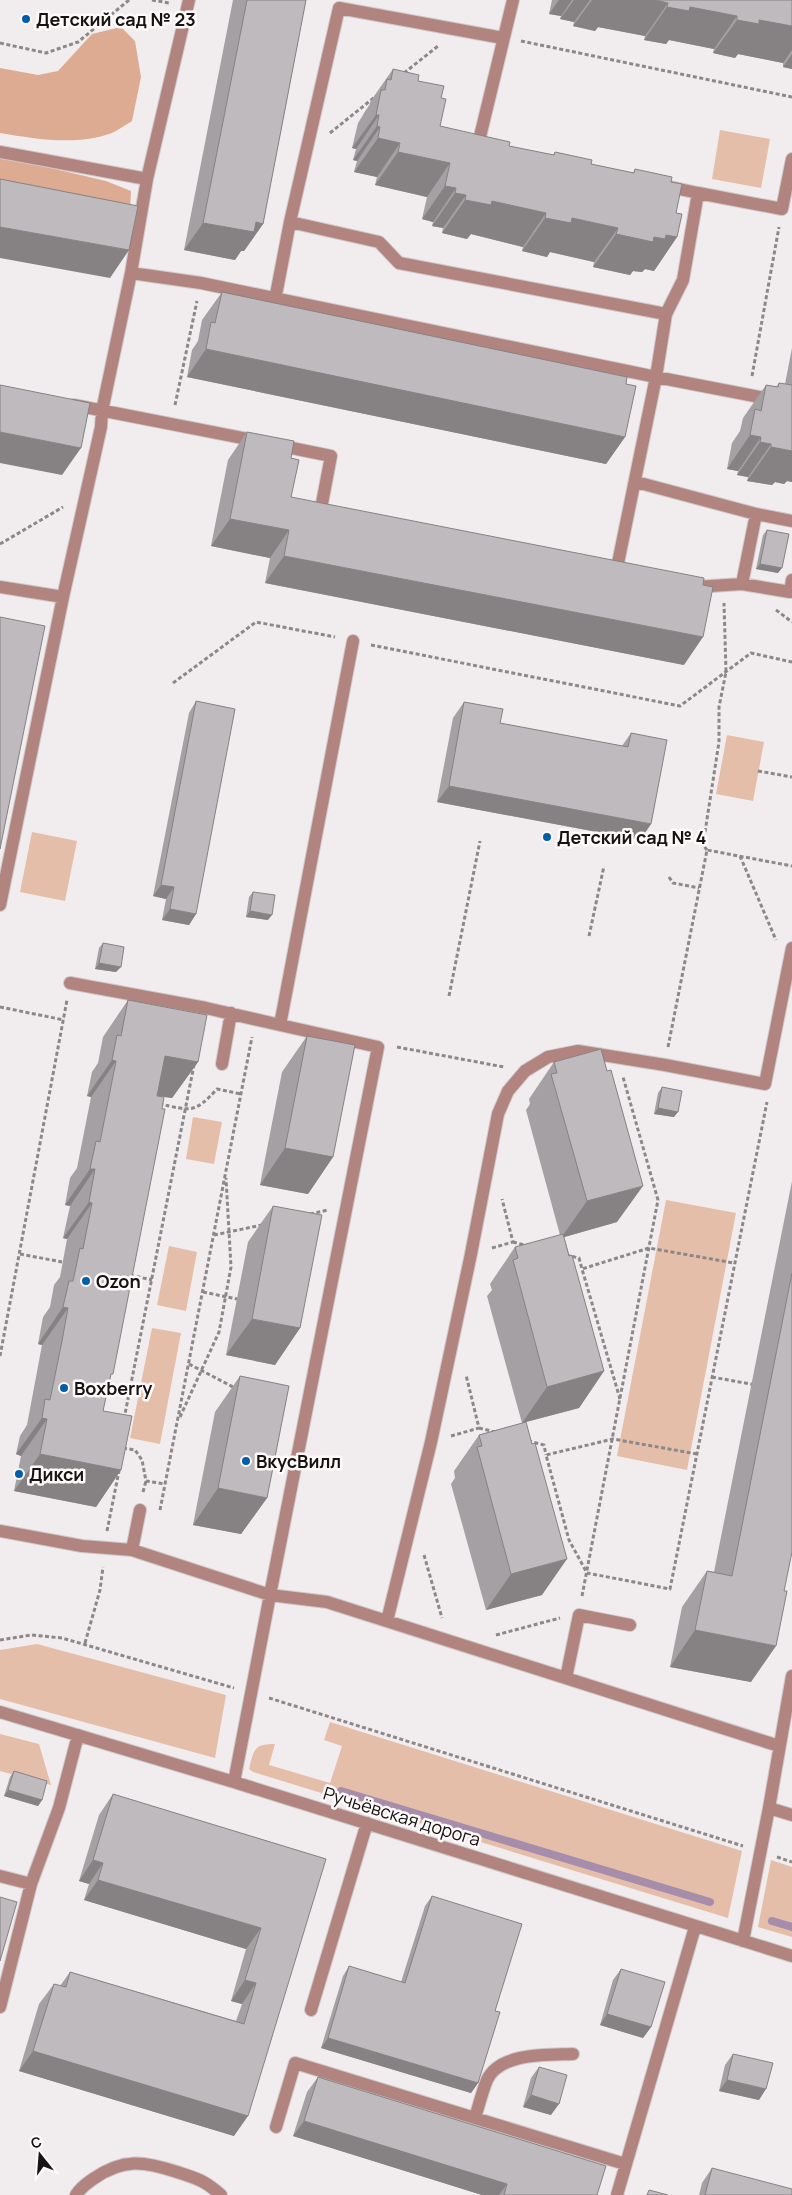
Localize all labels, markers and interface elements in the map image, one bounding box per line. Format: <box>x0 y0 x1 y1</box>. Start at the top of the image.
place label: Детский сад № 23 <box>36 7 196 31</box>
marker: Детский сад № 23 <box>20 13 32 25</box>
place label: Детский сад № 4 <box>557 825 707 849</box>
marker: Детский сад № 4 <box>541 831 553 843</box>
place label: Ozon <box>96 1269 141 1293</box>
marker: Ozon <box>80 1275 92 1287</box>
place label: Boxberry <box>74 1376 152 1400</box>
marker: Boxberry <box>58 1382 70 1394</box>
place label: ВкусВилл <box>256 1449 341 1473</box>
marker: ВкусВилл <box>240 1455 252 1467</box>
place label: Дикси <box>29 1462 84 1486</box>
marker: Дикси <box>13 1468 25 1480</box>
street label: Ручьёвская дорога <box>321 1781 483 1851</box>
north arrow <box>15 2130 65 2180</box>
text: С <box>28 2131 44 2153</box>

